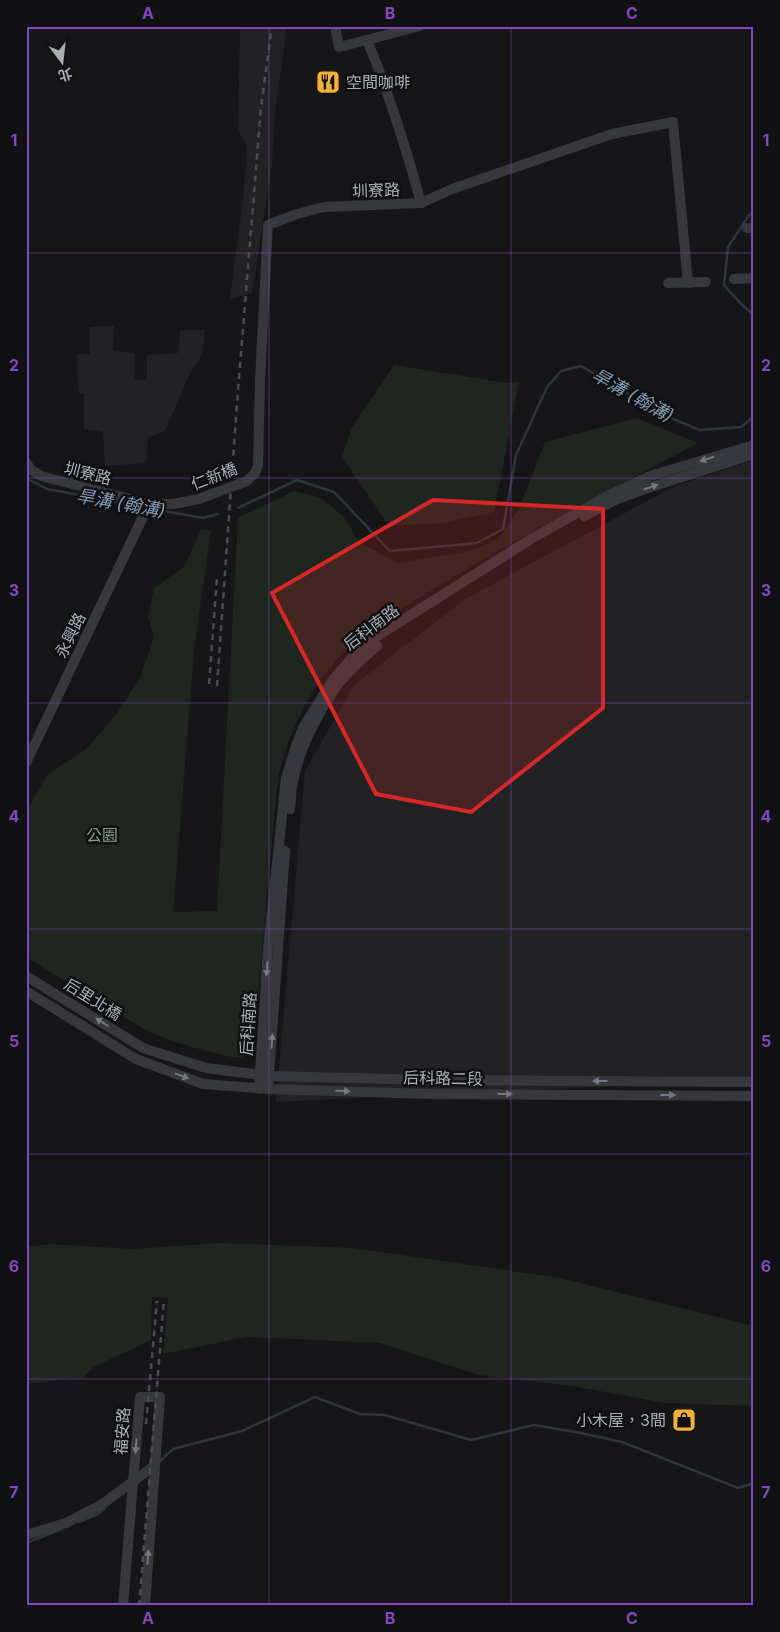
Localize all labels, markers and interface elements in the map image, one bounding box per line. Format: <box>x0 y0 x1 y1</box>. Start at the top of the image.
text: A <box>142 3 154 23</box>
text: B <box>385 3 395 23</box>
text: C <box>626 3 638 23</box>
north arrow <box>38 38 88 88</box>
text: 北 <box>57 65 74 85</box>
restaurant icon: 空間咖啡 <box>315 69 341 95</box>
place label: 空間咖啡 <box>346 72 410 92</box>
text: 1 <box>11 130 17 150</box>
text: 1 <box>763 130 769 150</box>
street label: 圳寮路 <box>352 179 400 201</box>
text: 2 <box>9 355 19 375</box>
text: 2 <box>761 355 771 375</box>
water label: 旱溝 (翰溝) <box>588 364 678 426</box>
one-way arrow <box>700 456 715 464</box>
street label: 圳寮路 <box>62 457 114 489</box>
street label: 仁新橋 <box>188 458 240 494</box>
one-way arrow <box>644 483 659 491</box>
water label: 旱溝 (翰溝) <box>75 485 167 521</box>
text: 3 <box>9 580 19 600</box>
text: 3 <box>761 580 771 600</box>
street label: 后科南路 <box>339 600 403 654</box>
street label: 永興路 <box>50 609 90 661</box>
text: 4 <box>9 806 20 826</box>
text: 4 <box>761 806 772 826</box>
park label: 公園 <box>86 825 118 845</box>
one-way arrow <box>263 961 271 977</box>
street label: 后里北橋 <box>61 974 125 1024</box>
street label: 后科南路 <box>236 991 260 1057</box>
one-way arrow <box>95 1018 108 1027</box>
text: 5 <box>9 1031 19 1051</box>
text: 5 <box>761 1031 771 1051</box>
one-way arrow <box>268 1032 276 1048</box>
street label: 后科路二段 <box>403 1067 483 1089</box>
one-way arrow <box>174 1073 189 1080</box>
one-way arrow <box>592 1077 608 1085</box>
one-way arrow <box>335 1088 351 1096</box>
one-way arrow <box>497 1090 513 1098</box>
one-way arrow <box>660 1091 676 1099</box>
text: 6 <box>9 1256 19 1276</box>
text: 6 <box>761 1256 771 1276</box>
street label: 福安路 <box>110 1406 134 1456</box>
shop icon: 小木屋，3間 <box>671 1407 697 1433</box>
place label: 小木屋，3間 <box>576 1410 666 1430</box>
one-way arrow <box>132 1438 140 1454</box>
text: 7 <box>9 1482 19 1502</box>
text: 7 <box>761 1482 771 1502</box>
one-way arrow <box>145 1549 153 1565</box>
text: A <box>142 1608 154 1628</box>
text: B <box>385 1608 395 1628</box>
text: C <box>626 1608 638 1628</box>

